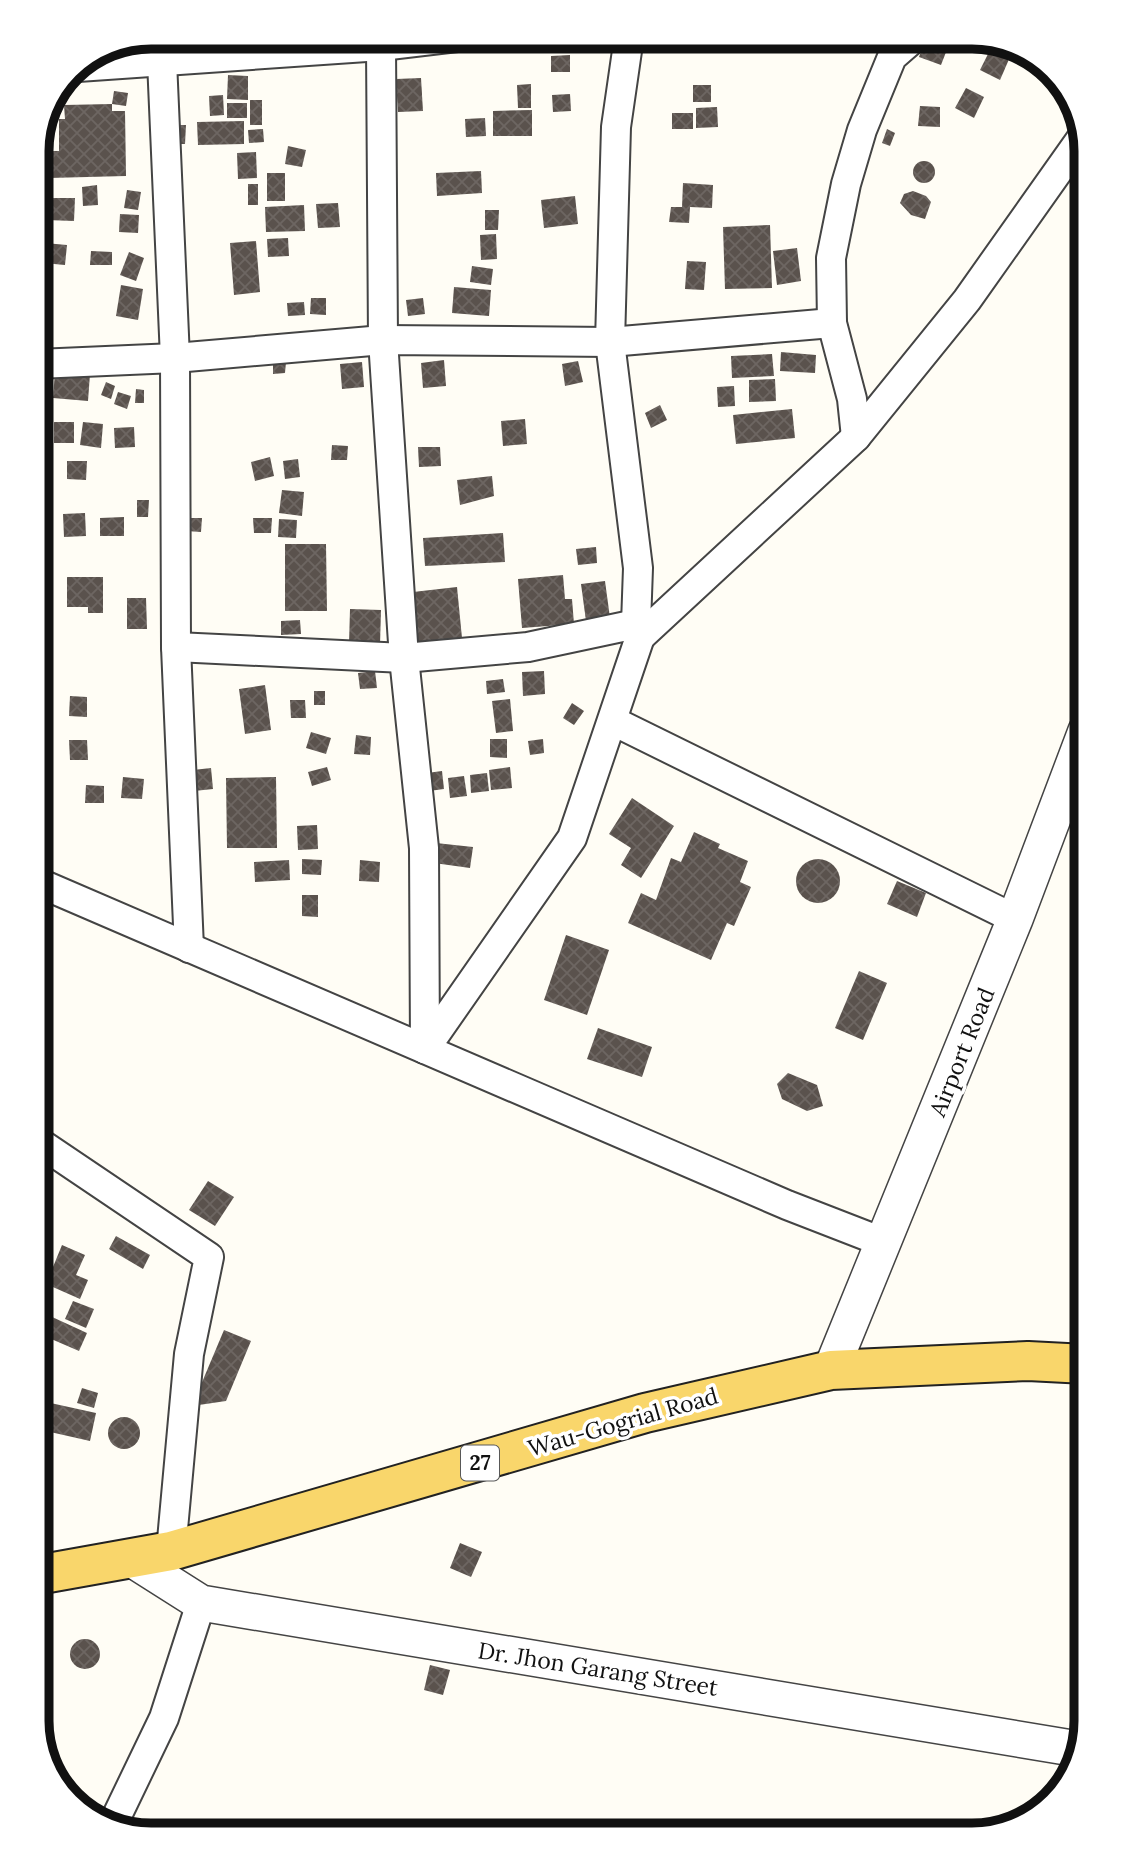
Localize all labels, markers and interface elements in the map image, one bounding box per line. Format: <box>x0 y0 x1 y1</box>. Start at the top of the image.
street label: Airport Road <box>922 983 1001 1121</box>
street label: Wau-Gogrial Road <box>525 1380 721 1463</box>
road number: 27 <box>461 1446 499 1480</box>
street label: Dr. Jhon Garang Street <box>476 1635 720 1702</box>

